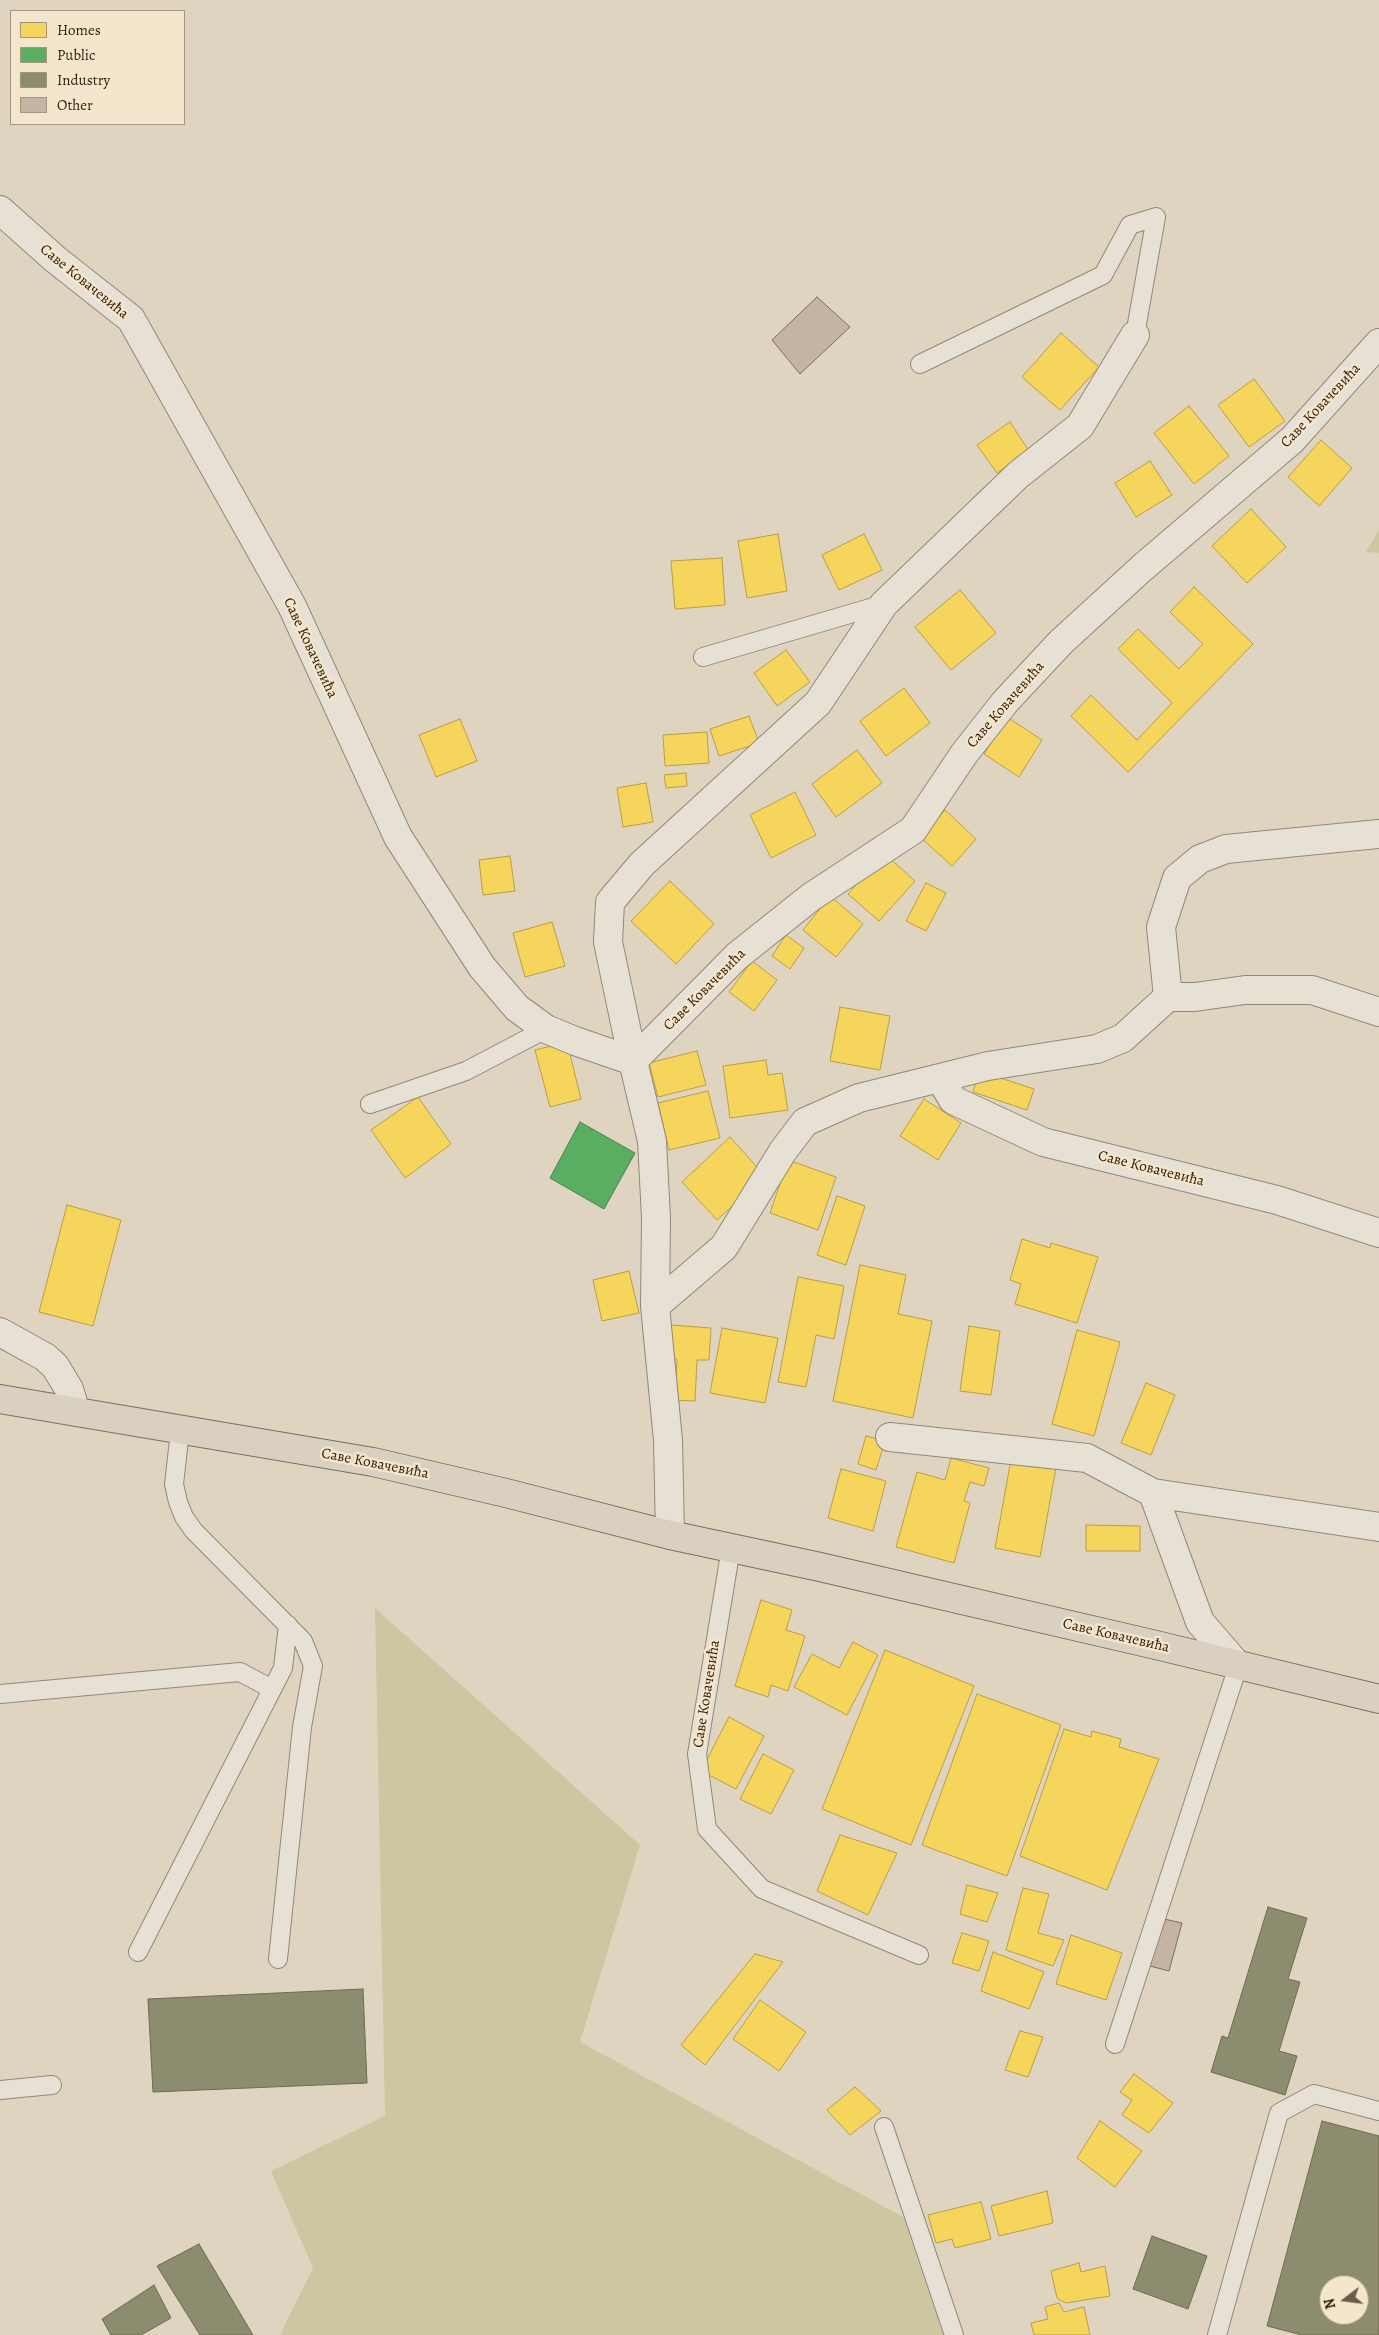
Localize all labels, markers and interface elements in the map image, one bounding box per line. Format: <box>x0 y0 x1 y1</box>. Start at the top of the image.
legend <box>10 10 185 125</box>
text: Homes <box>57 20 101 40</box>
text: Public <box>57 45 95 65</box>
text: Industry <box>57 70 110 90</box>
text: Other <box>57 95 93 115</box>
street label: Саве Ковачевића <box>36 241 132 323</box>
street label: Саве Ковачевића <box>1277 360 1365 452</box>
street label: Саве Ковачевића <box>279 595 341 701</box>
street label: Саве Ковачевића <box>963 658 1049 752</box>
street label: Саве Ковачевића <box>660 945 750 1035</box>
street label: Саве Ковачевића <box>1096 1147 1206 1191</box>
street label: Саве Ковачевића <box>320 1445 430 1483</box>
street label: Саве Ковачевића <box>1061 1615 1171 1657</box>
street label: Саве Ковачевића <box>690 1639 724 1749</box>
north arrow <box>1319 2275 1369 2325</box>
text: N <box>1319 2296 1340 2311</box>

